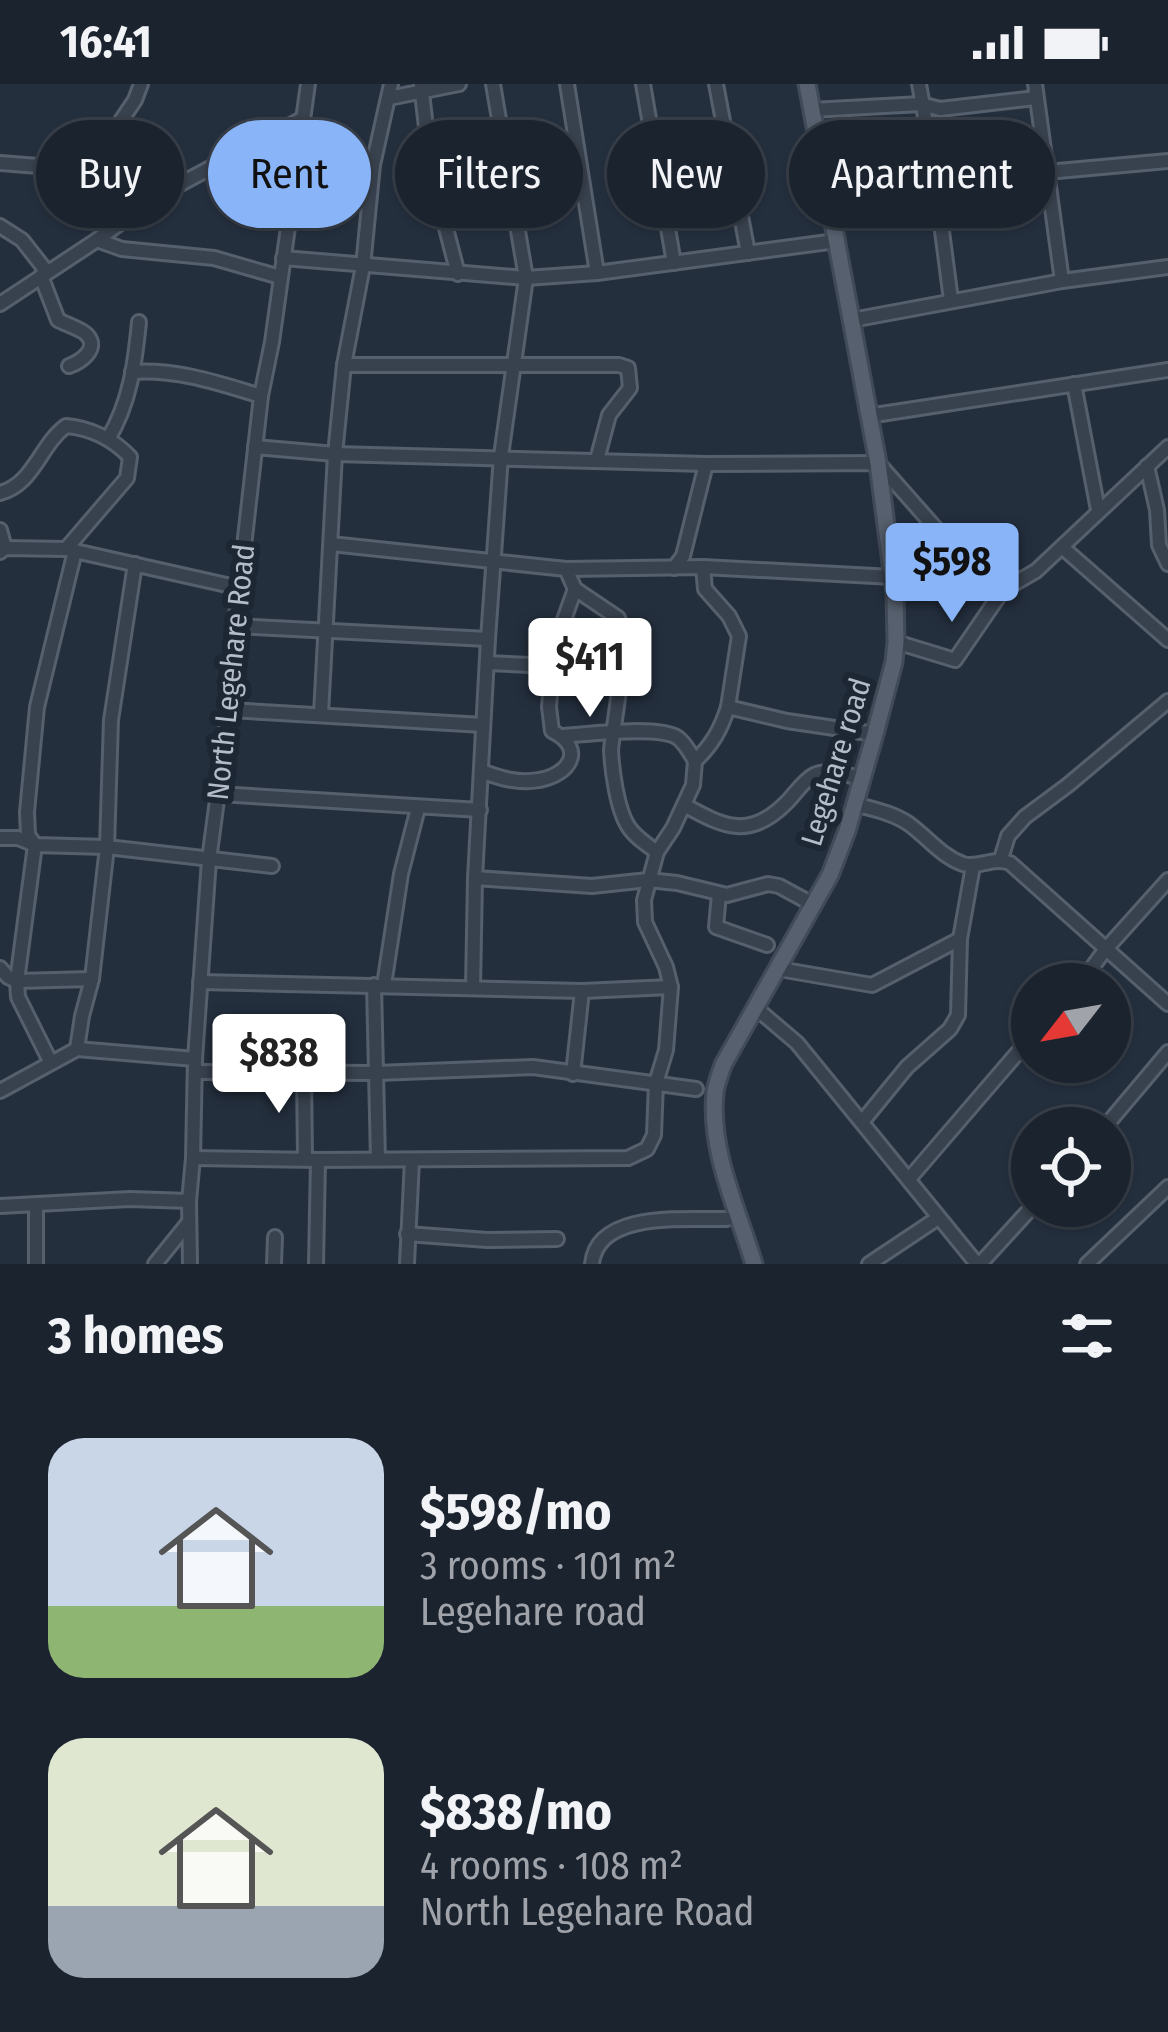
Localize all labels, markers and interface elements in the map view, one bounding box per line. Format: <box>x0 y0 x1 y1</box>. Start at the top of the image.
text: 16:41 <box>60 15 152 69</box>
chip: Buy <box>36 120 184 228</box>
chip: Rent <box>208 120 371 228</box>
chip: Filters <box>395 120 583 228</box>
chip: New <box>607 120 765 228</box>
chip: Apartment <box>789 120 1055 228</box>
pin: $598 <box>881 523 1023 625</box>
text: $598 <box>913 539 991 585</box>
street label: North Legehare Road <box>200 542 262 802</box>
pin: $411 <box>519 618 661 720</box>
text: $411 <box>555 634 625 680</box>
street label: Legehare road <box>793 674 879 850</box>
north arrow <box>1011 963 1131 1083</box>
map controls <box>1011 963 1131 1227</box>
pin: $838 <box>208 1014 350 1116</box>
text: $838 <box>239 1030 319 1076</box>
button: locate <box>1011 1107 1131 1227</box>
icon: filters <box>1054 1303 1120 1369</box>
text: 3 homes <box>48 1305 224 1367</box>
text: $598/mo <box>420 1481 611 1543</box>
icon: home <box>144 1486 288 1630</box>
text: 3 rooms · 101 m² <box>420 1543 676 1589</box>
text: Legehare road <box>420 1589 646 1635</box>
text: $838/mo <box>420 1781 612 1843</box>
icon: home <box>144 1786 288 1930</box>
text: 4 rooms · 108 m² <box>420 1843 683 1889</box>
text: North Legehare Road <box>420 1889 754 1935</box>

